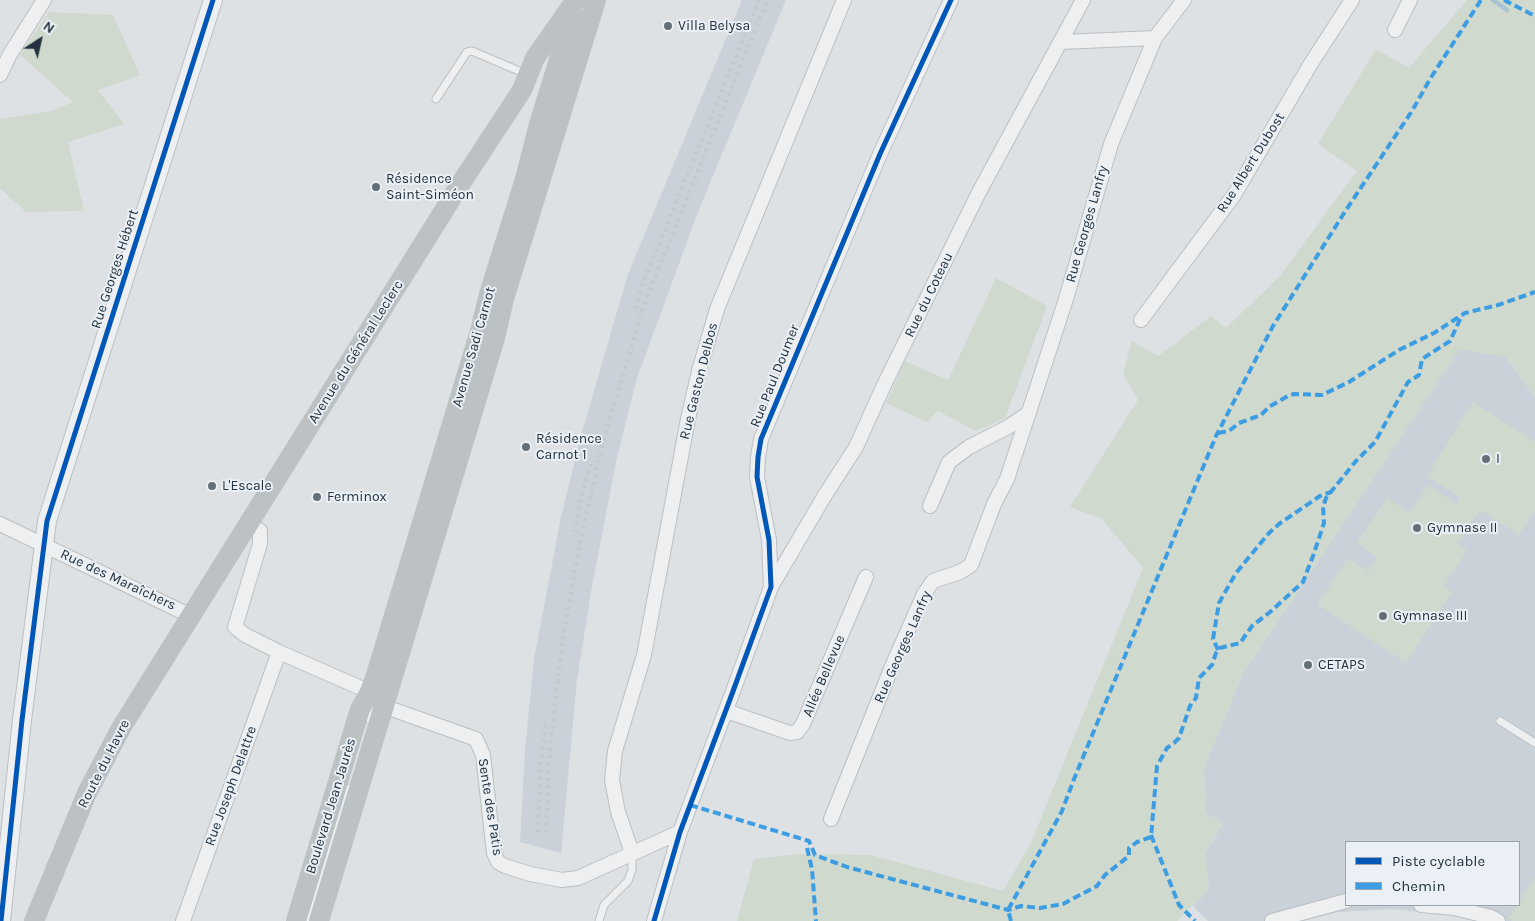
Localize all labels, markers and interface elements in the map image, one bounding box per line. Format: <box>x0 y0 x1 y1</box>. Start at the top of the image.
north arrow <box>15 15 65 65</box>
text: N <box>40 17 58 37</box>
place label: Villa Belysa <box>678 18 750 34</box>
marker: Villa Belysa <box>662 20 674 32</box>
street label: Rue Albert Dubost <box>1213 110 1289 216</box>
street label: Rue Georges Lanfry <box>1062 163 1112 285</box>
place label: Résidence Saint-Siméon <box>386 171 474 203</box>
marker: Résidence Saint-Siméon <box>370 181 382 193</box>
street label: Rue Georges Hébert <box>88 207 142 331</box>
street label: Rue du Coteau <box>901 250 957 340</box>
street label: Avenue du Général Leclerc <box>305 277 407 427</box>
street label: Avenue Sadi Carnot <box>449 285 499 409</box>
street label: Rue Gaston Delbos <box>676 321 722 441</box>
street label: Rue Paul Doumer <box>747 322 803 430</box>
place label: Résidence Carnot 1 <box>536 431 602 464</box>
marker: Résidence Carnot 1 <box>520 441 532 453</box>
place label: I <box>1496 451 1500 467</box>
marker: I <box>1480 453 1492 465</box>
place label: L'Escale <box>222 478 272 494</box>
marker: L'Escale <box>206 480 218 492</box>
place label: Ferminox <box>327 489 387 505</box>
marker: Ferminox <box>311 491 323 503</box>
place label: Gymnase II <box>1427 520 1497 536</box>
marker: Gymnase II <box>1411 522 1423 534</box>
street label: Rue des Maraîchers <box>58 546 178 614</box>
street label: Rue Georges Lanfry <box>871 588 935 706</box>
place label: Gymnase III <box>1393 608 1467 624</box>
marker: Gymnase III <box>1377 610 1389 622</box>
street label: Allée Bellevue <box>799 633 849 719</box>
place label: CETAPS <box>1318 657 1365 673</box>
marker: CETAPS <box>1302 659 1314 671</box>
street label: Route du Havre <box>75 717 133 811</box>
street label: Rue Joseph Delattre <box>202 724 260 848</box>
street label: Boulevard Jean Jaurès <box>302 736 360 876</box>
street label: Sente des Patis <box>474 757 506 857</box>
legend <box>1345 841 1520 906</box>
text: Piste cyclable <box>1392 852 1485 870</box>
text: Chemin <box>1392 877 1446 895</box>

